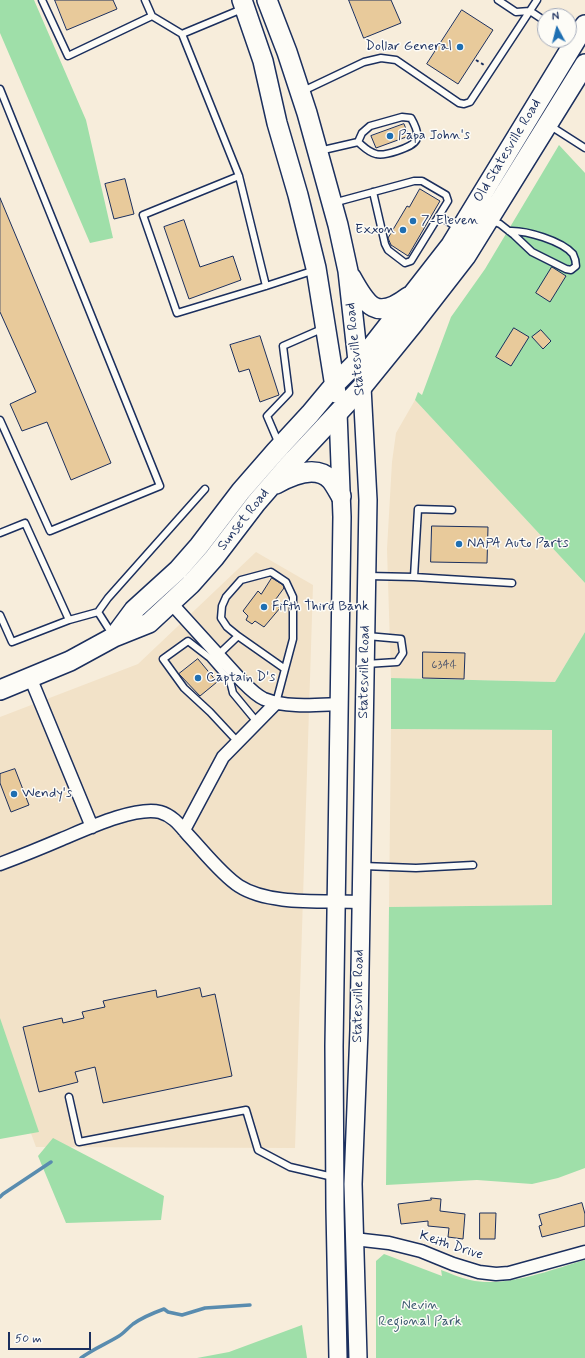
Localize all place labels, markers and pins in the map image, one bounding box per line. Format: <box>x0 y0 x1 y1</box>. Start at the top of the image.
place label: Dollar General <box>365 39 452 55</box>
marker: Dollar General <box>455 42 465 52</box>
place label: Papa John's <box>398 128 470 144</box>
marker: Papa John's <box>385 131 395 141</box>
place label: 7-Eleven <box>421 213 479 229</box>
marker: 7-Eleven <box>408 216 418 226</box>
place label: Exxon <box>355 222 395 238</box>
marker: Exxon <box>398 225 408 235</box>
place label: NAPA Auto Parts <box>467 536 569 552</box>
marker: NAPA Auto Parts <box>454 539 464 549</box>
place label: Fifth Third Bank <box>272 599 369 615</box>
marker: Fifth Third Bank <box>259 602 269 612</box>
place label: Captain D's <box>206 670 275 686</box>
marker: Captain D's <box>193 673 203 683</box>
place label: Wendy's <box>22 786 72 802</box>
marker: Wendy's <box>9 789 19 799</box>

